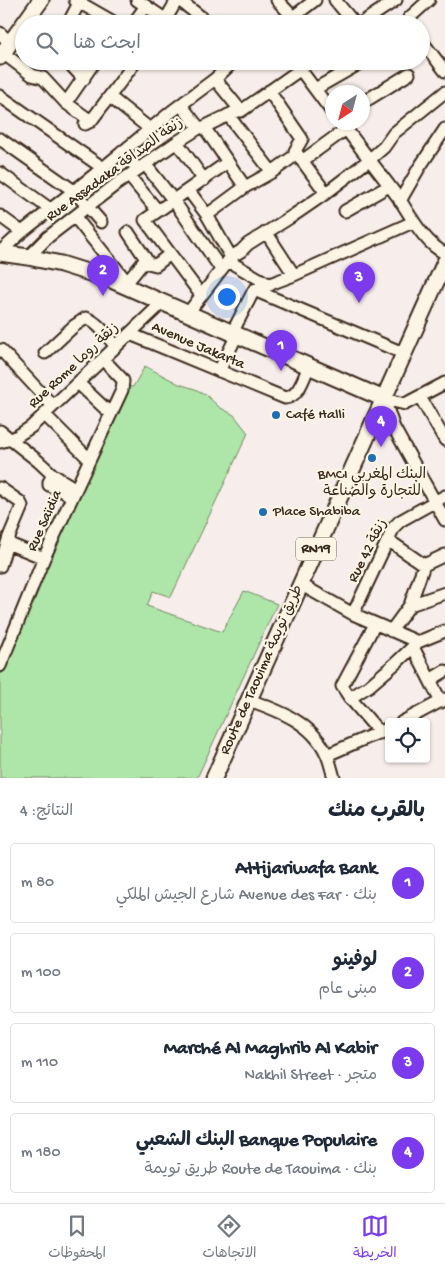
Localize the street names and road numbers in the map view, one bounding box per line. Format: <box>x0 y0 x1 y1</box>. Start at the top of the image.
street label: Rue Assadaka زنقة الصداقة <box>43 114 187 226</box>
street label: Avenue Jakarta <box>149 318 248 374</box>
street label: Rue Rome زنقة روما <box>25 319 123 413</box>
street label: Rue Saïdia <box>24 487 67 554</box>
street label: Rue 42 زنقة <box>344 516 392 586</box>
road number: RN19 <box>296 538 336 560</box>
street label: Route de Taouima طريق تويمة <box>216 582 308 758</box>

